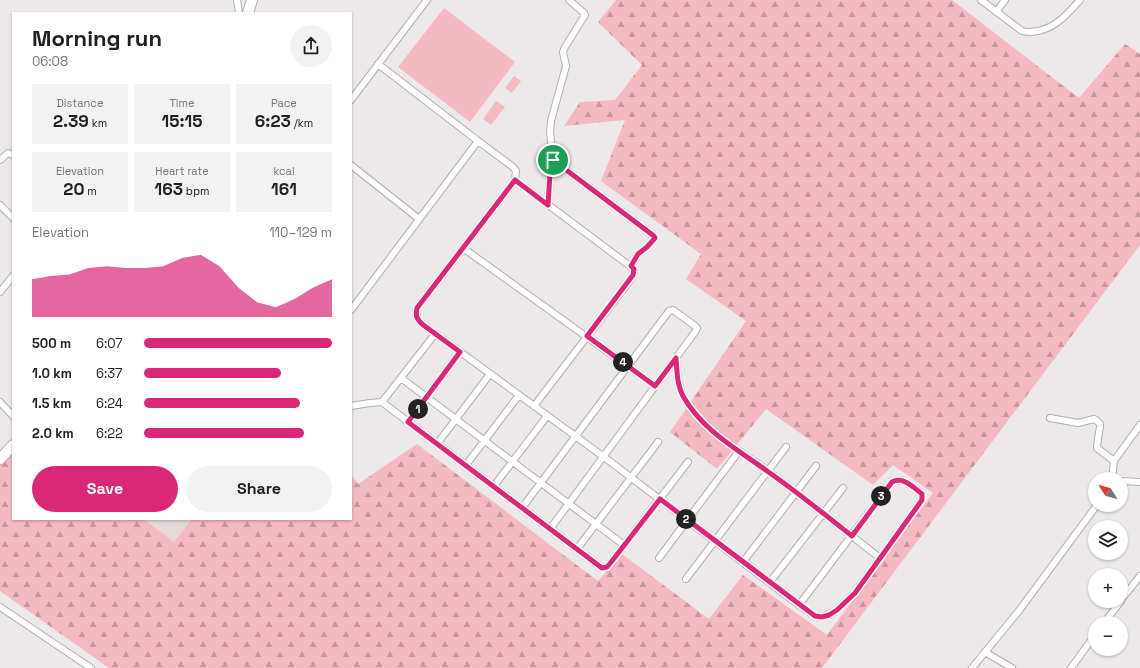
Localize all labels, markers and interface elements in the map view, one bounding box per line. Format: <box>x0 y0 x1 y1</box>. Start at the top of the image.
text: Morning run <box>32 24 162 52</box>
button: share <box>290 25 332 67</box>
text: 06:08 <box>32 53 68 70</box>
text: Distance <box>57 96 103 110</box>
text: Time <box>169 96 195 110</box>
text: Pace <box>271 96 297 110</box>
text: 2.39 <box>53 110 89 132</box>
text: 15:15 <box>162 110 202 132</box>
text: 6:23 <box>255 110 291 132</box>
text: km <box>89 116 107 130</box>
text: /km <box>291 116 313 130</box>
pin <box>536 143 570 177</box>
icon: arrive <box>542 149 564 171</box>
text: Elevation <box>56 164 104 178</box>
text: Heart rate <box>155 164 209 178</box>
text: kcal <box>273 164 295 178</box>
text: 20 <box>63 178 84 200</box>
text: 163 <box>155 178 183 200</box>
text: 161 <box>271 178 297 200</box>
text: m <box>84 184 97 198</box>
text: bpm <box>183 184 210 198</box>
text: Elevation <box>32 224 89 241</box>
text: 110–129 m <box>269 224 332 241</box>
text: 500 m <box>32 335 71 352</box>
text: 6:07 <box>96 335 123 352</box>
pin: 4 <box>613 352 633 372</box>
text: 4 <box>620 355 627 369</box>
text: 1.0 km <box>32 365 72 382</box>
text: 6:37 <box>96 365 122 382</box>
text: 1.5 km <box>32 395 71 412</box>
text: 6:24 <box>96 395 123 412</box>
pin: 1 <box>408 399 428 419</box>
text: 1 <box>416 402 420 416</box>
text: 2.0 km <box>32 425 74 442</box>
text: 6:22 <box>96 425 123 442</box>
button: Save <box>32 466 178 512</box>
button: Share <box>186 466 332 512</box>
north arrow <box>1088 472 1128 512</box>
map controls <box>1088 472 1128 656</box>
pin: 3 <box>871 486 891 506</box>
text: 3 <box>878 489 884 503</box>
pin: 2 <box>676 509 696 529</box>
text: 2 <box>683 512 689 526</box>
button: layers <box>1088 520 1128 560</box>
button: + <box>1088 568 1128 608</box>
button: − <box>1088 616 1128 656</box>

